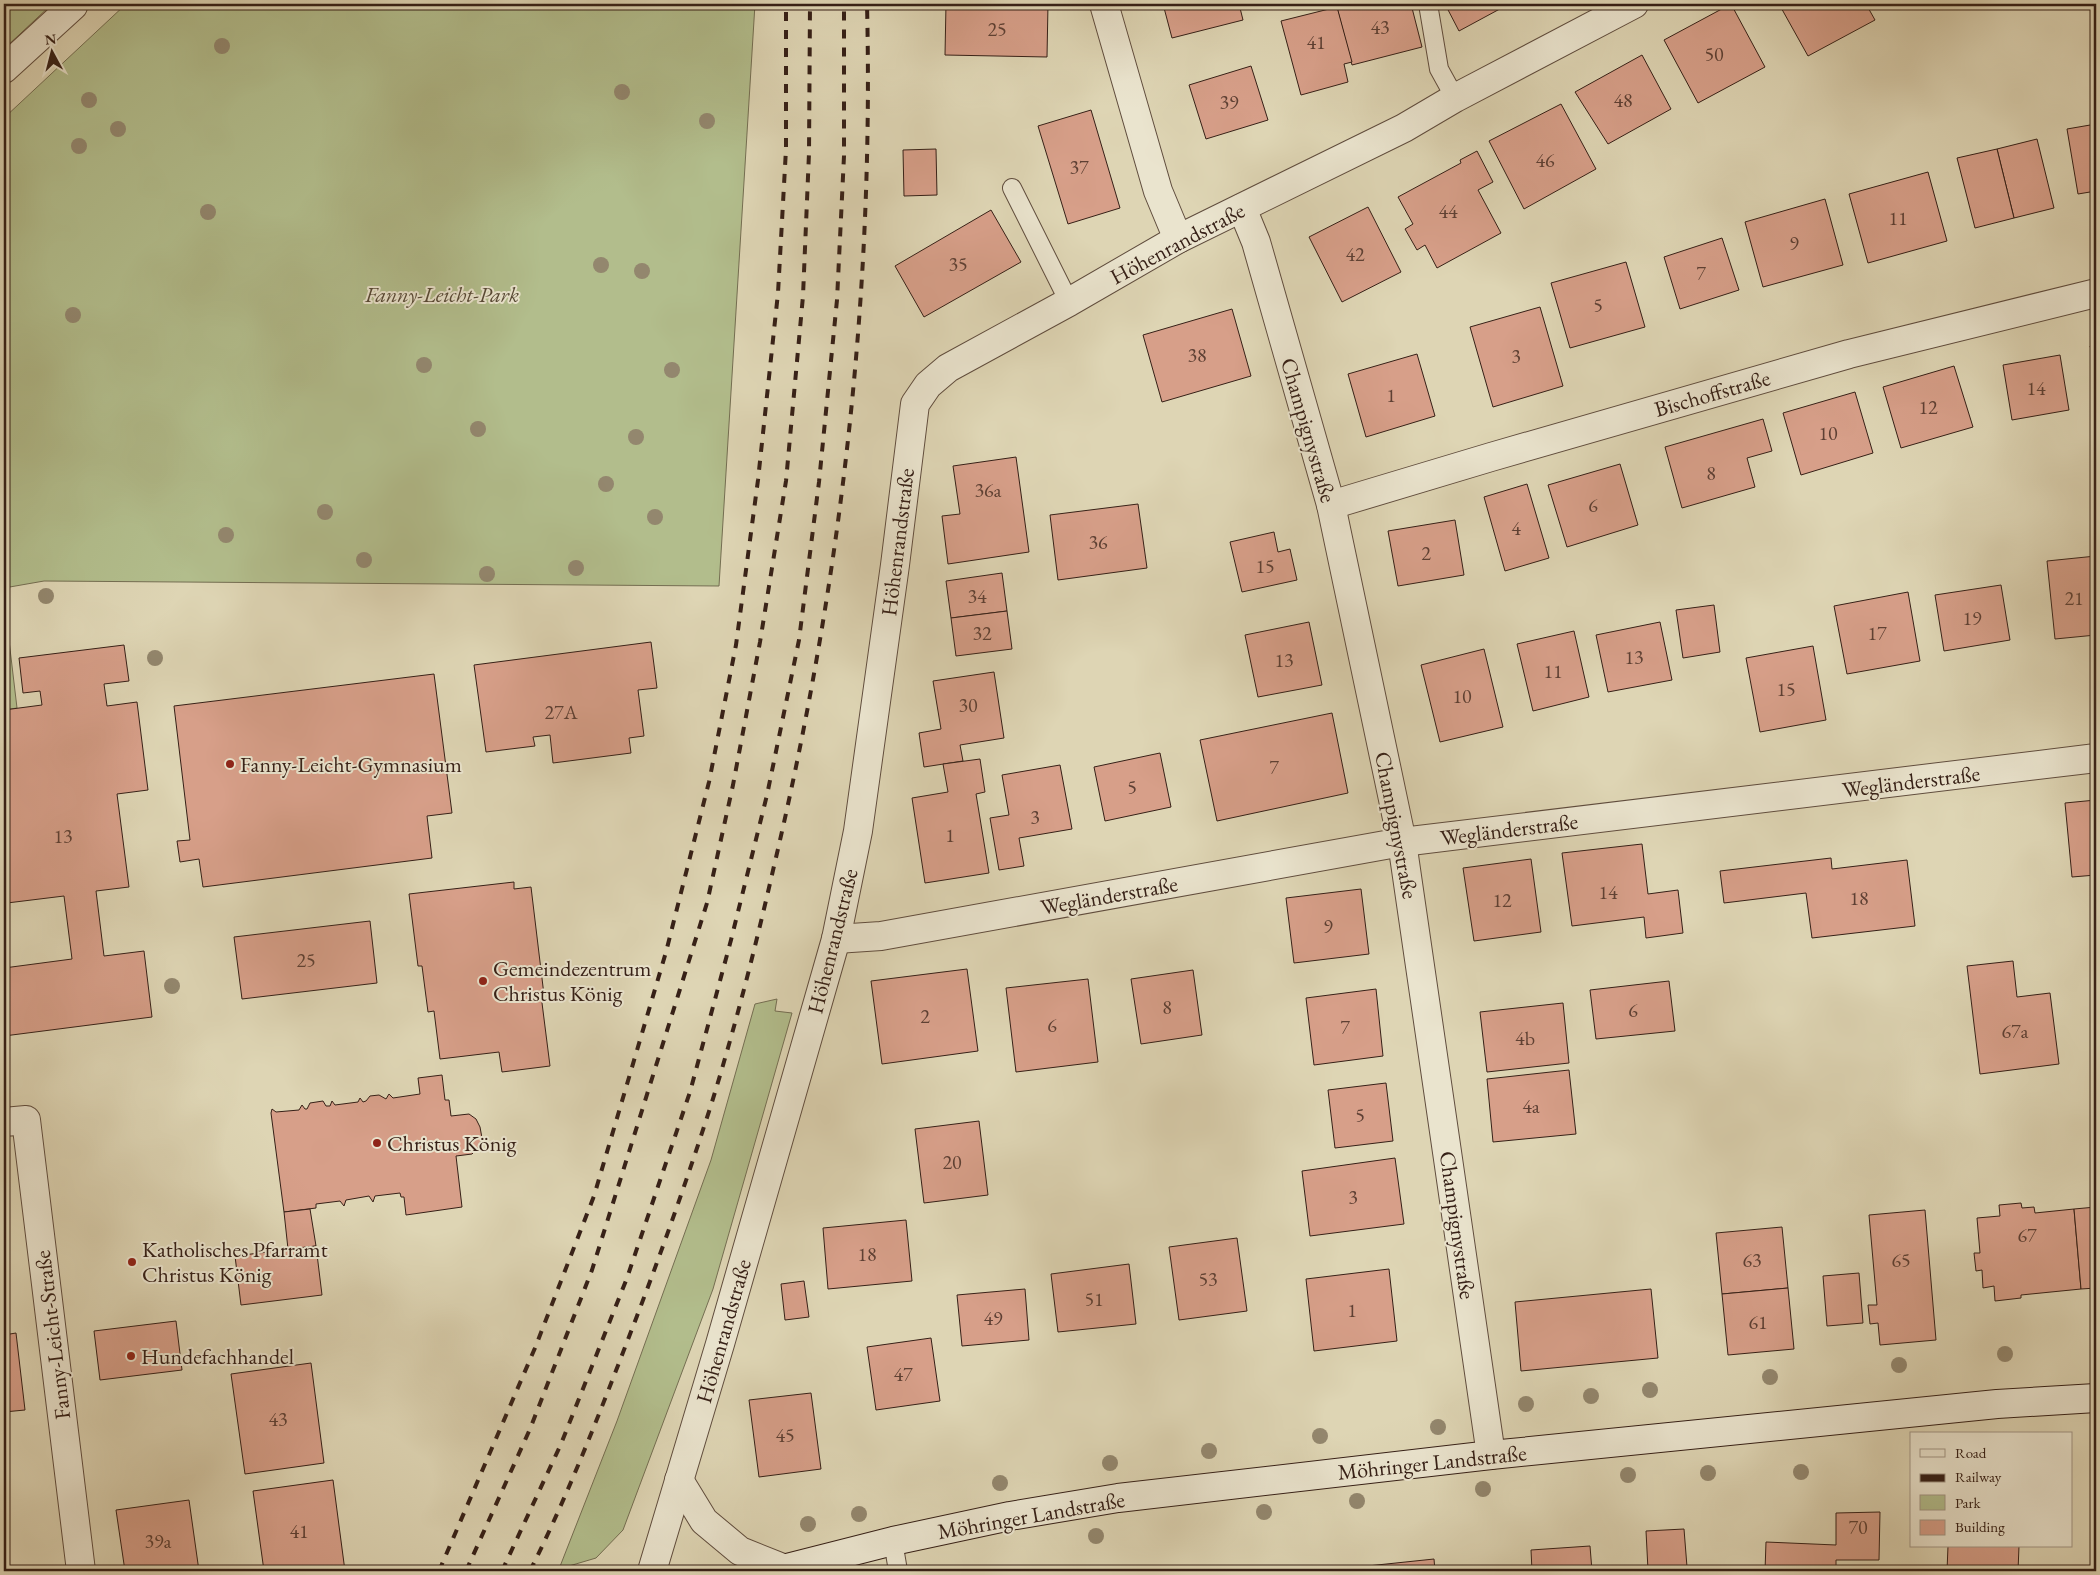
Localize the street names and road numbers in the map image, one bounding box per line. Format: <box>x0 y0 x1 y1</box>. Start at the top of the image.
street label: Höhenrandstraße <box>1105 196 1250 291</box>
street label: Champignystraße <box>1274 354 1343 506</box>
street label: Bischoffstraße <box>1651 363 1774 424</box>
street label: Höhenrandstraße <box>874 466 921 618</box>
street label: Champignystraße <box>1368 749 1425 902</box>
street label: Wegländerstraße <box>1840 759 1982 804</box>
street label: Wegländerstraße <box>1438 807 1580 852</box>
street label: Höhenrandstraße <box>800 865 865 1017</box>
street label: Wegländerstraße <box>1038 869 1180 922</box>
street label: Champignystraße <box>1433 1149 1482 1301</box>
street label: Fanny-Leicht-Straße <box>28 1248 77 1421</box>
street label: Höhenrandstraße <box>689 1255 758 1407</box>
street label: Möhringer Landstraße <box>1336 1438 1528 1487</box>
street label: Möhringer Landstraße <box>935 1485 1127 1546</box>

